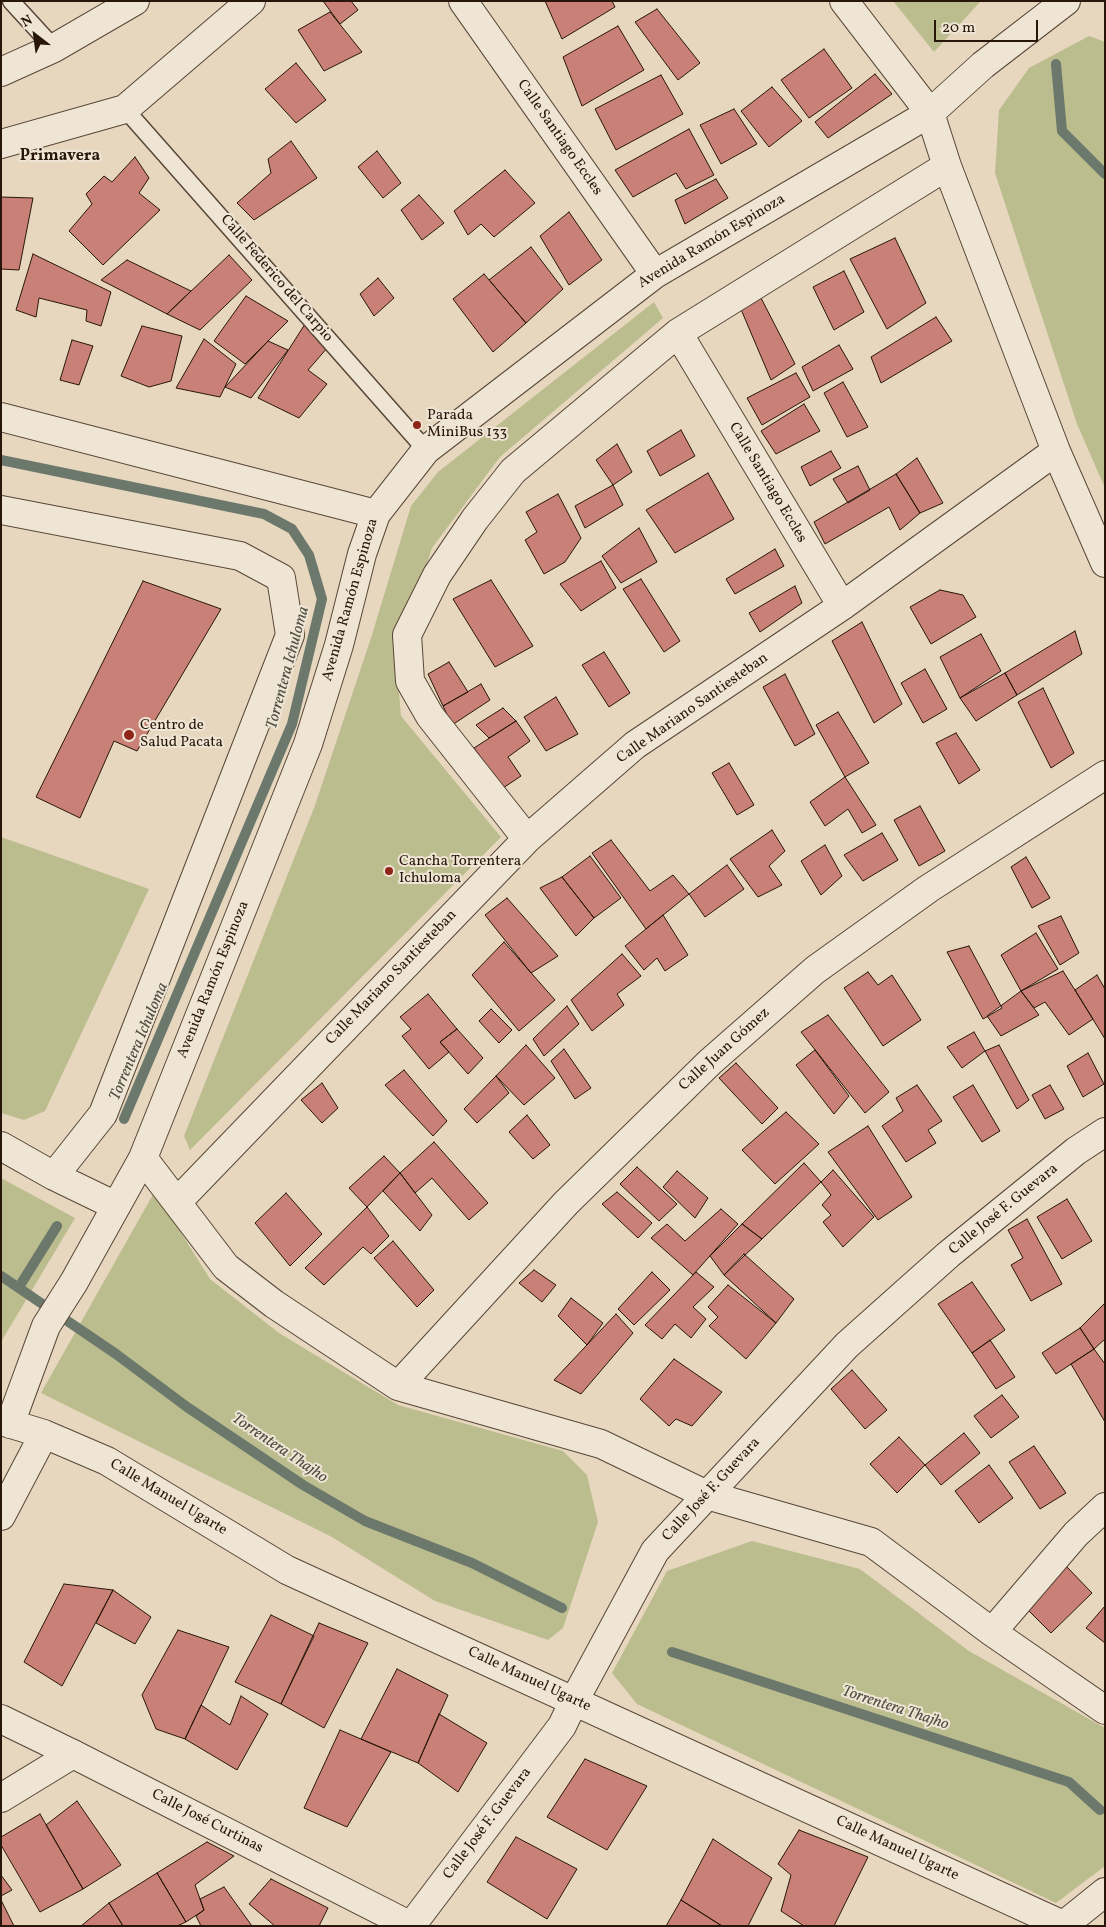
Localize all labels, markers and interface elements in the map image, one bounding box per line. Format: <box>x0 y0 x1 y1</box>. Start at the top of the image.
north arrow <box>10 10 60 60</box>
scale bar <box>936 10 1040 42</box>
text: N <box>18 11 36 32</box>
text: 20 m <box>942 18 975 39</box>
street label: Calle Santiago Eccles <box>512 77 606 199</box>
district label: Primavera <box>20 147 100 167</box>
street label: Avenida Ramón Espinoza <box>635 191 789 293</box>
street label: Calle Federico del Carpio <box>216 212 336 346</box>
place label: Parada MiniBus 133 <box>427 407 507 442</box>
marker: Parada MiniBus 133 <box>411 419 423 431</box>
street label: Calle Santiago Eccles <box>724 420 810 546</box>
street label: Avenida Ramón Espinoza <box>319 517 383 683</box>
water label: Torrentera Ichuloma <box>263 605 315 731</box>
street label: Calle Mariano Santiesteban <box>614 650 772 768</box>
place label: Centro de Salud Pacata <box>140 717 223 752</box>
marker: Centro de Salud Pacata <box>122 728 136 742</box>
place label: Cancha Torrentera Ichuloma <box>399 853 521 888</box>
marker: Cancha Torrentera Ichuloma <box>383 865 395 877</box>
street label: Avenida Ramón Espinoza <box>174 899 254 1061</box>
street label: Calle Mariano Santiesteban <box>323 907 461 1049</box>
water label: Torrentera Ichuloma <box>107 980 173 1104</box>
street label: Calle Juan Gómez <box>676 1004 774 1096</box>
street label: Calle José F. Guevara <box>946 1160 1062 1260</box>
water label: Torrentera Thajho <box>227 1410 331 1488</box>
street label: Calle José F. Guevara <box>659 1434 765 1546</box>
street label: Calle Manuel Ugarte <box>106 1456 230 1540</box>
street label: Calle Manuel Ugarte <box>465 1644 593 1716</box>
water label: Torrentera Thajho <box>839 1683 951 1735</box>
street label: Calle José F. Guevara <box>440 1765 536 1883</box>
street label: Calle José Curtinas <box>148 1786 266 1858</box>
street label: Calle Manuel Ugarte <box>833 1813 961 1885</box>

